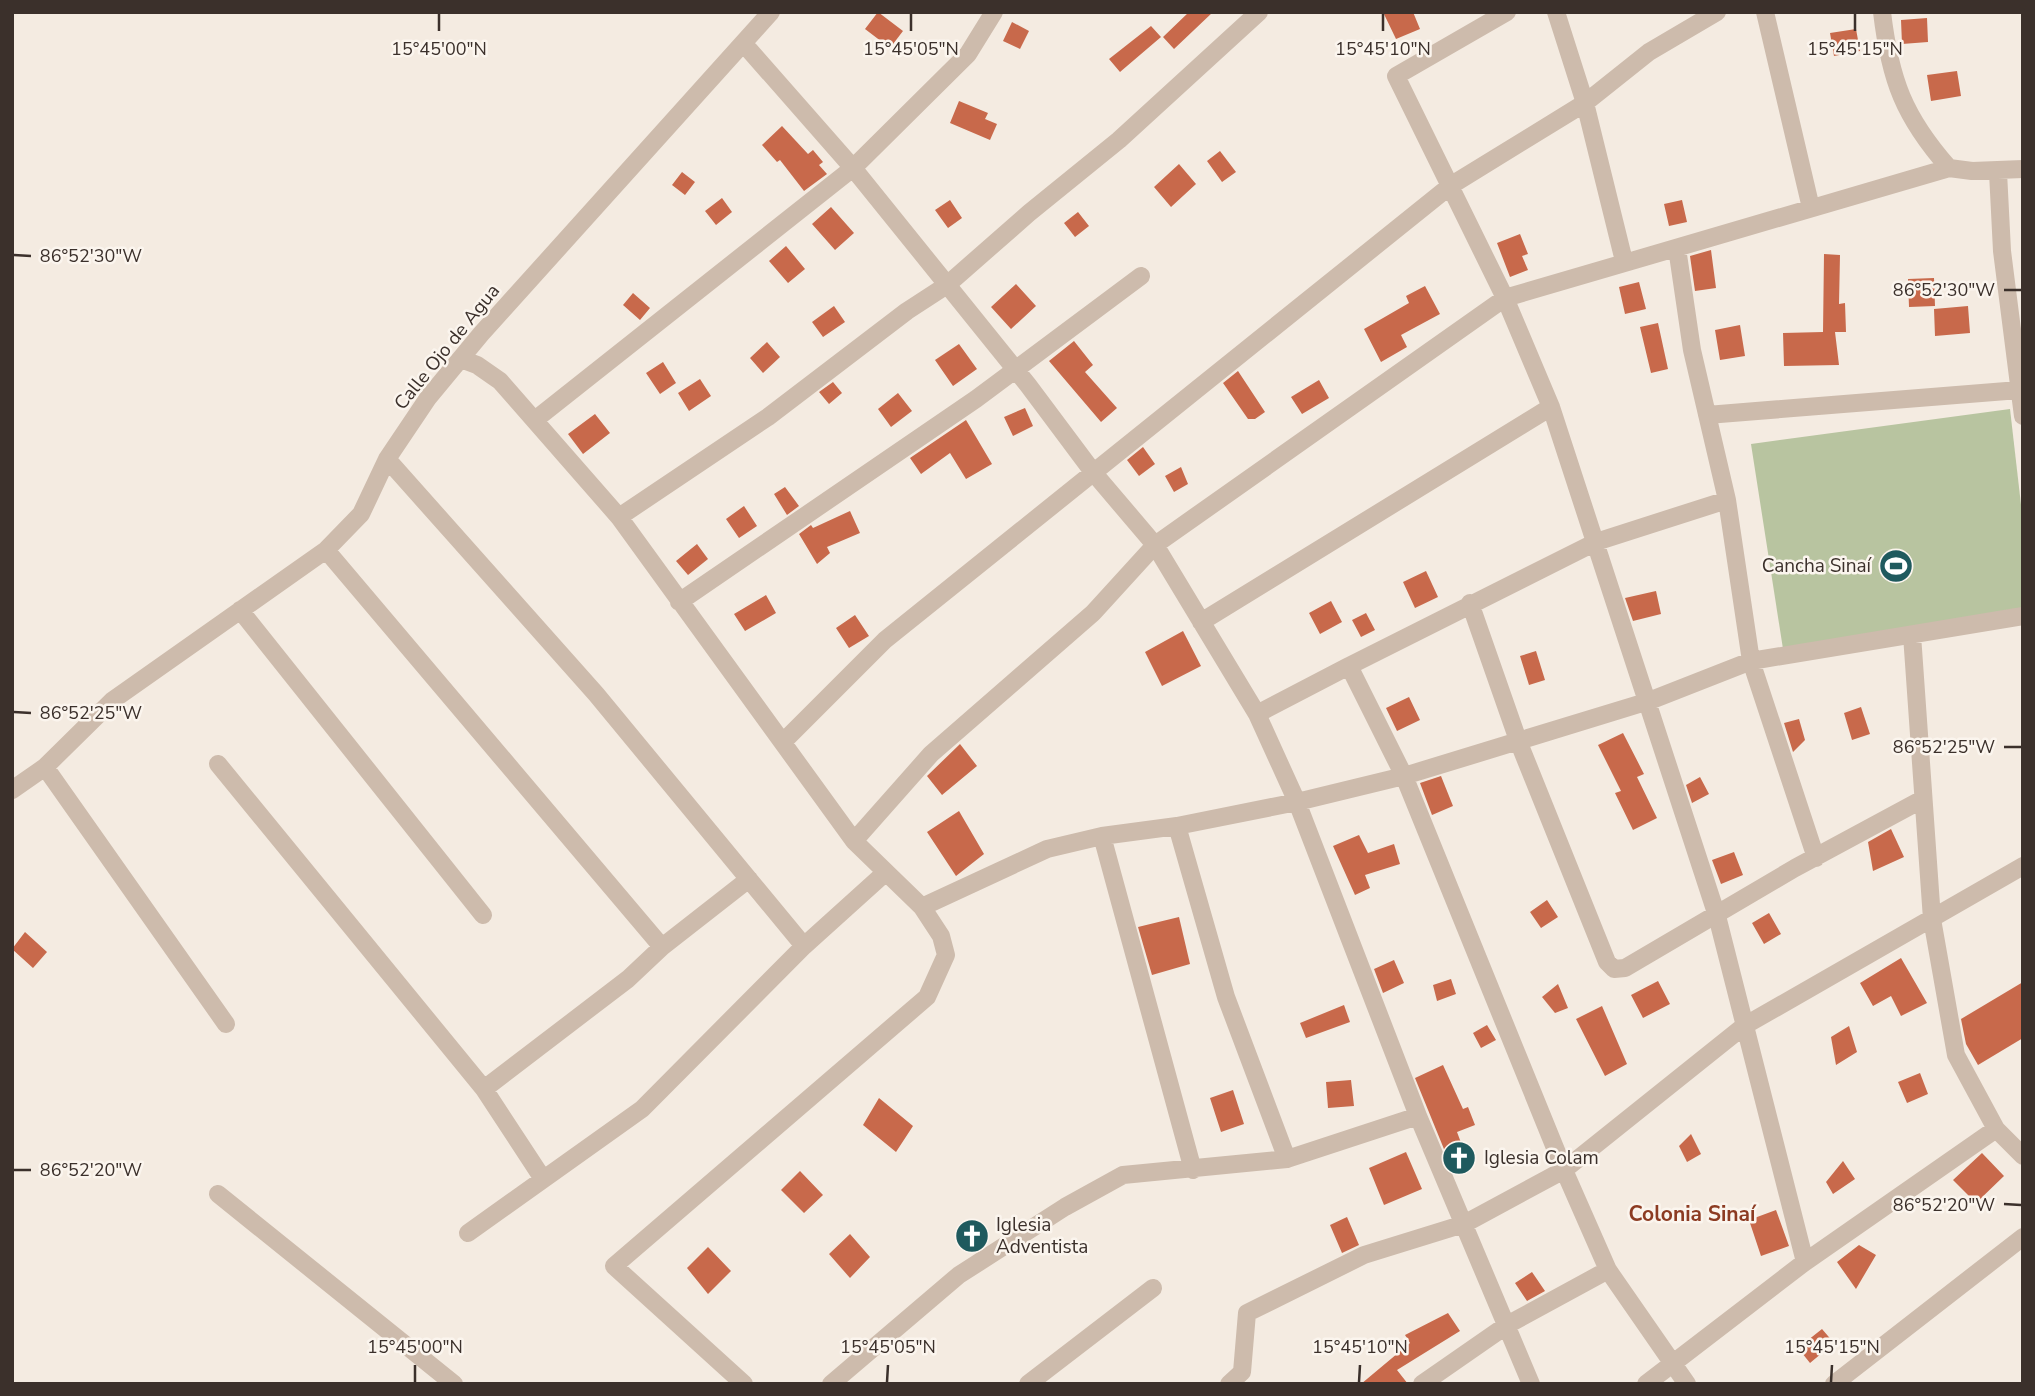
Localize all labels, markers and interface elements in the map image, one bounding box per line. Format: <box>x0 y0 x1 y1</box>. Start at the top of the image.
text: 15°45'00"N <box>391 37 487 61</box>
text: 15°45'05"N <box>863 37 959 61</box>
text: 15°45'10"N <box>1335 37 1431 61</box>
text: 15°45'15"N <box>1807 37 1903 61</box>
text: 86°52'30"W <box>40 244 142 268</box>
text: 86°52'30"W <box>1893 278 1995 302</box>
street label: Calle Ojo de Agua <box>388 279 506 415</box>
sports icon: Cancha Sinaí <box>1877 547 1915 585</box>
place label: Cancha Sinaí <box>1762 553 1873 579</box>
text: 86°52'25"W <box>40 701 142 725</box>
text: 86°52'25"W <box>1893 735 1995 759</box>
church icon: Iglesia Colam <box>1440 1139 1478 1177</box>
place label: Iglesia Colam <box>1484 1145 1599 1171</box>
text: 86°52'20"W <box>40 1158 142 1182</box>
text: 86°52'20"W <box>1893 1193 1995 1217</box>
district label: Colonia Sinaí <box>1629 1200 1757 1228</box>
place label: Iglesia Adventista <box>996 1212 1088 1260</box>
church icon: Iglesia Adventista <box>953 1217 991 1255</box>
text: 15°45'00"N <box>367 1335 463 1359</box>
text: 15°45'05"N <box>840 1335 936 1359</box>
text: 15°45'10"N <box>1312 1335 1408 1359</box>
text: 15°45'15"N <box>1784 1335 1880 1359</box>

